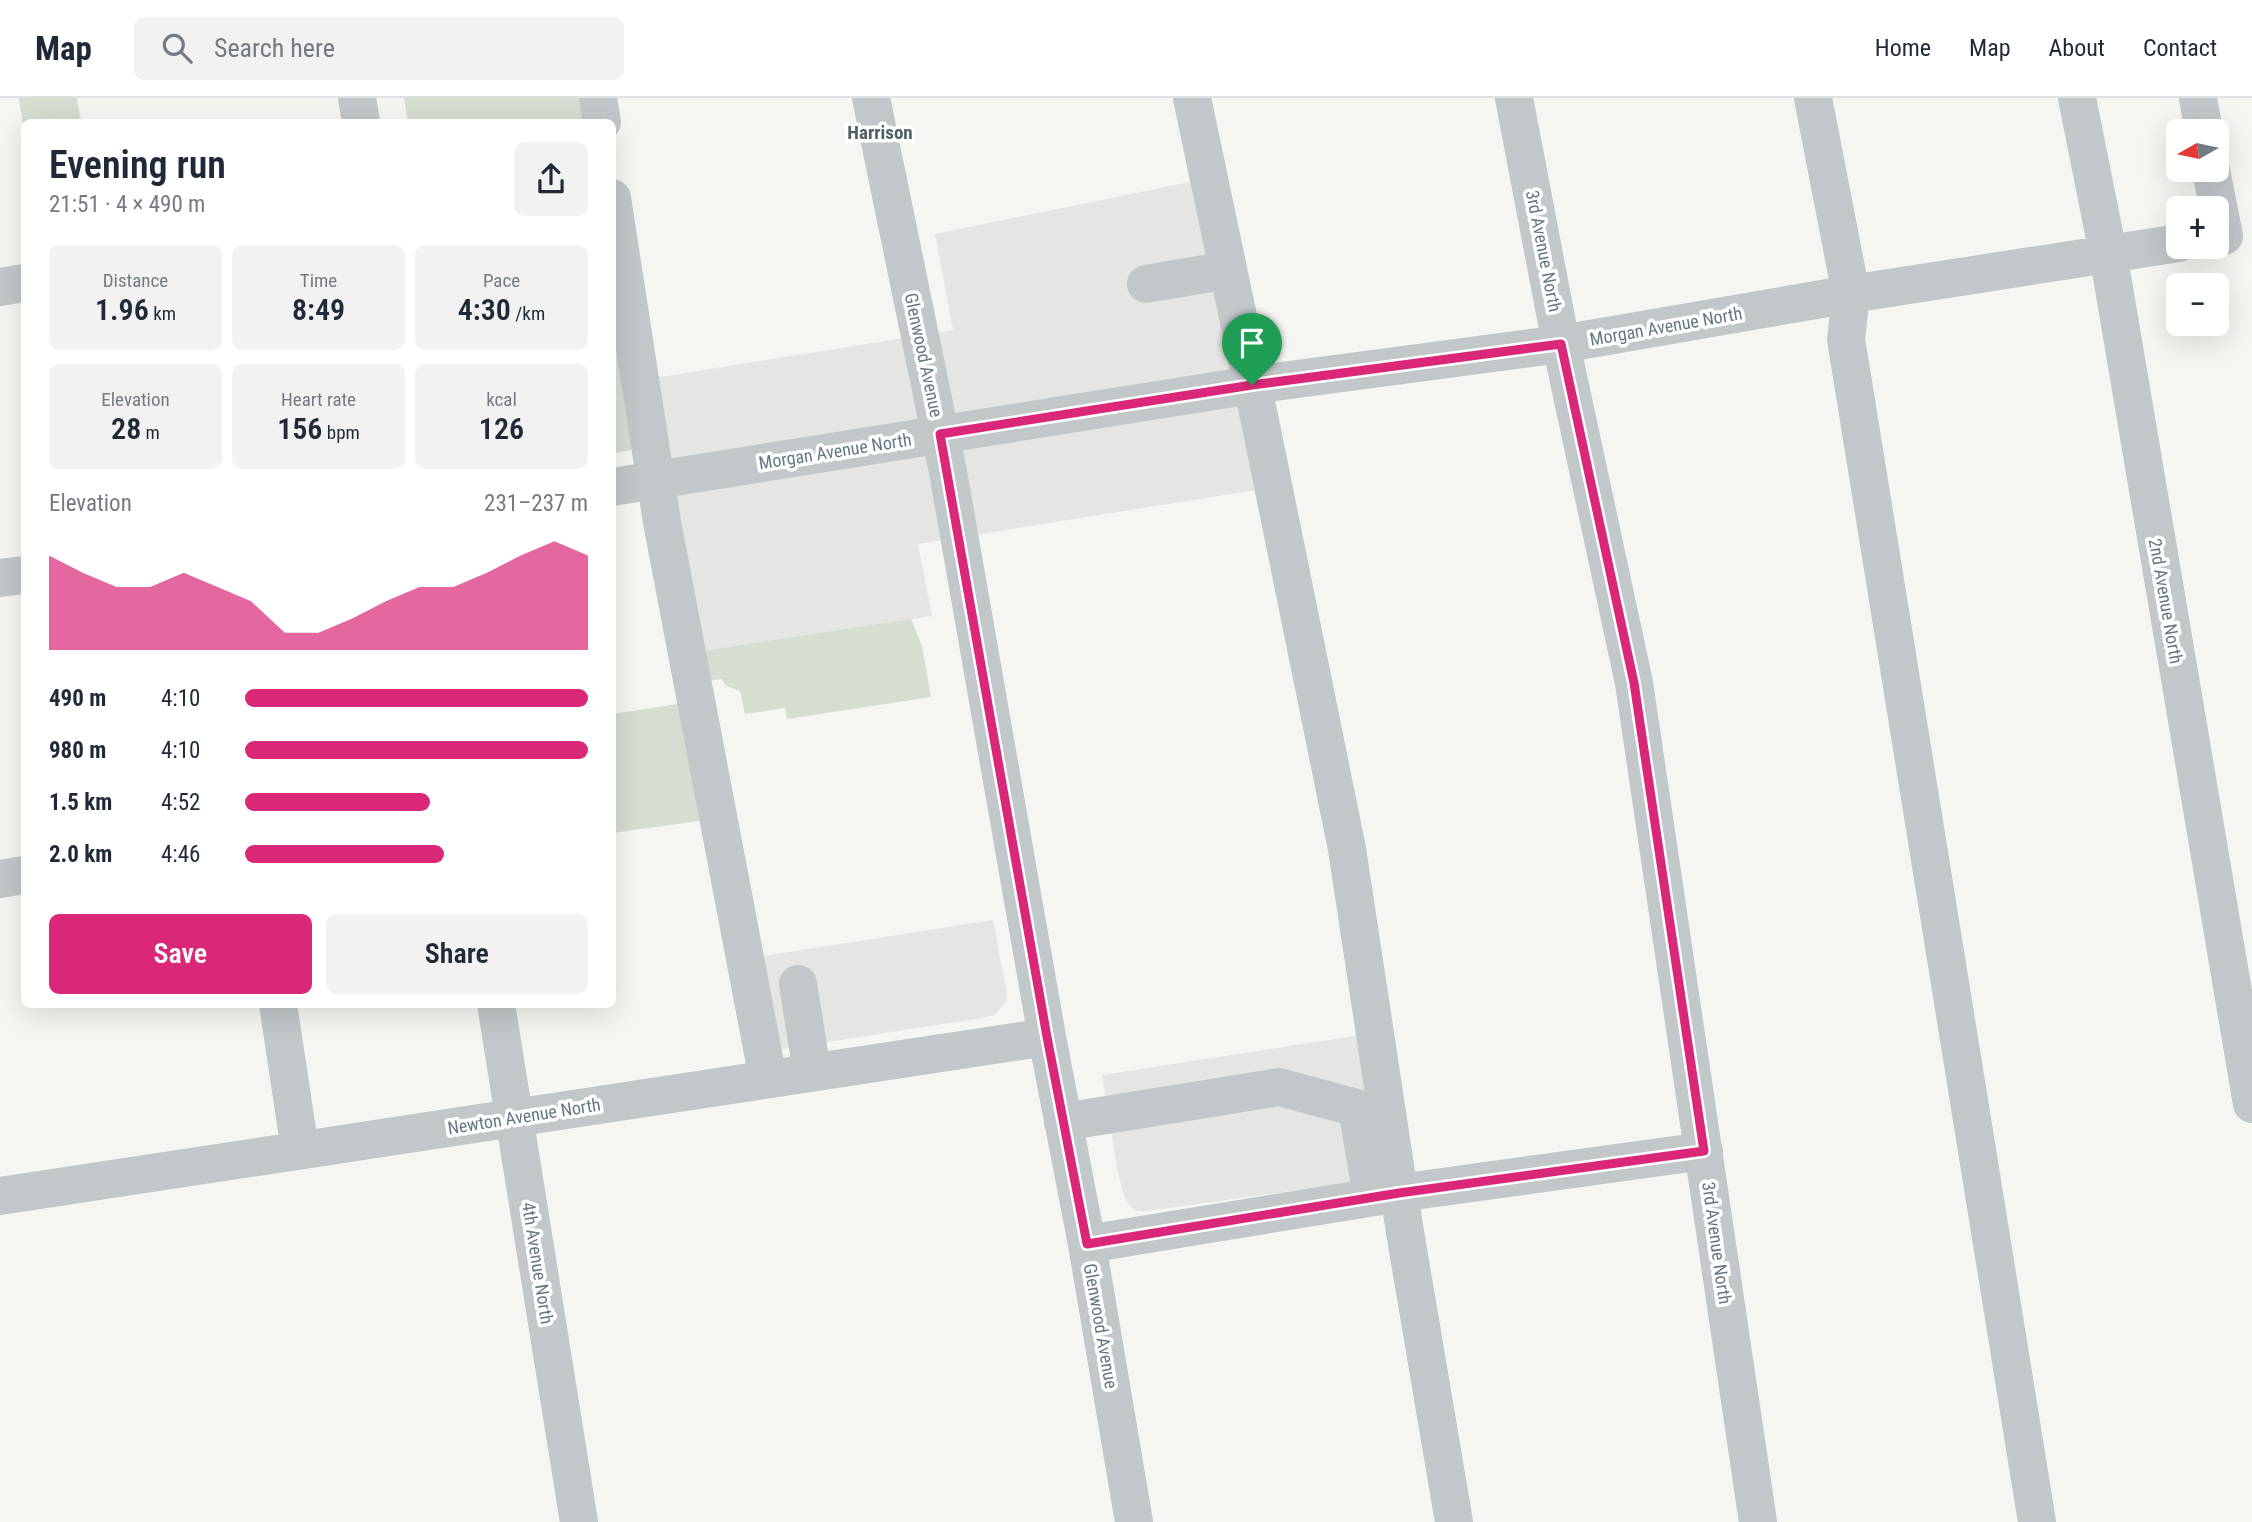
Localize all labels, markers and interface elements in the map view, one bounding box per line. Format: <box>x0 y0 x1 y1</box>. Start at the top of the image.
search box <box>134 17 624 80</box>
text: Map <box>35 29 92 68</box>
icon: search <box>158 29 196 67</box>
text: Search here <box>214 33 335 63</box>
text: Home <box>1875 34 1931 62</box>
text: Map <box>1969 34 2011 62</box>
text: About <box>2049 34 2105 62</box>
text: Contact <box>2143 34 2217 62</box>
north arrow <box>2166 119 2230 182</box>
map controls <box>2166 119 2229 336</box>
district label: Harrison <box>847 121 913 144</box>
button: share <box>514 142 588 216</box>
text: Evening run <box>49 143 226 187</box>
street label: 3rd Avenue North <box>1522 188 1566 314</box>
text: 21:51 · 4 × 490 m <box>49 191 205 218</box>
button: + <box>2166 196 2229 259</box>
text: Distance <box>103 269 168 292</box>
text: Time <box>300 269 337 292</box>
text: Pace <box>483 269 520 292</box>
button: − <box>2166 273 2229 336</box>
street label: Glenwood Avenue <box>901 291 947 419</box>
text: 1.96 <box>95 292 149 327</box>
text: 8:49 <box>292 292 345 327</box>
text: 4:30 <box>458 292 511 327</box>
text: km <box>149 302 176 325</box>
text: /km <box>511 302 545 325</box>
street label: Morgan Avenue North <box>1588 302 1744 350</box>
pin <box>1222 313 1282 385</box>
icon: arrive <box>1233 324 1271 362</box>
text: Elevation <box>101 388 170 411</box>
text: Heart rate <box>281 388 356 411</box>
text: kcal <box>486 388 517 411</box>
text: 28 <box>111 411 141 446</box>
text: 156 <box>277 411 322 446</box>
text: 126 <box>479 411 524 446</box>
text: m <box>141 421 160 444</box>
text: bpm <box>322 421 360 444</box>
street label: Morgan Avenue North <box>757 429 913 473</box>
text: Elevation <box>49 490 132 517</box>
text: 231–237 m <box>484 490 588 517</box>
street label: 2nd Avenue North <box>2145 537 2187 665</box>
text: 490 m <box>49 685 106 712</box>
text: 4:10 <box>161 685 200 712</box>
text: 980 m <box>49 737 106 764</box>
text: 4:10 <box>161 737 200 764</box>
text: 1.5 km <box>49 789 112 816</box>
text: 4:52 <box>161 789 200 816</box>
text: 2.0 km <box>49 841 112 868</box>
text: 4:46 <box>161 841 200 868</box>
button: Save <box>49 914 312 994</box>
button: Share <box>326 914 588 994</box>
street label: Newton Avenue North <box>446 1094 602 1138</box>
street label: 3rd Avenue North <box>1698 1180 1736 1306</box>
street label: 4th Avenue North <box>518 1201 558 1325</box>
street label: Glenwood Avenue <box>1080 1262 1122 1390</box>

